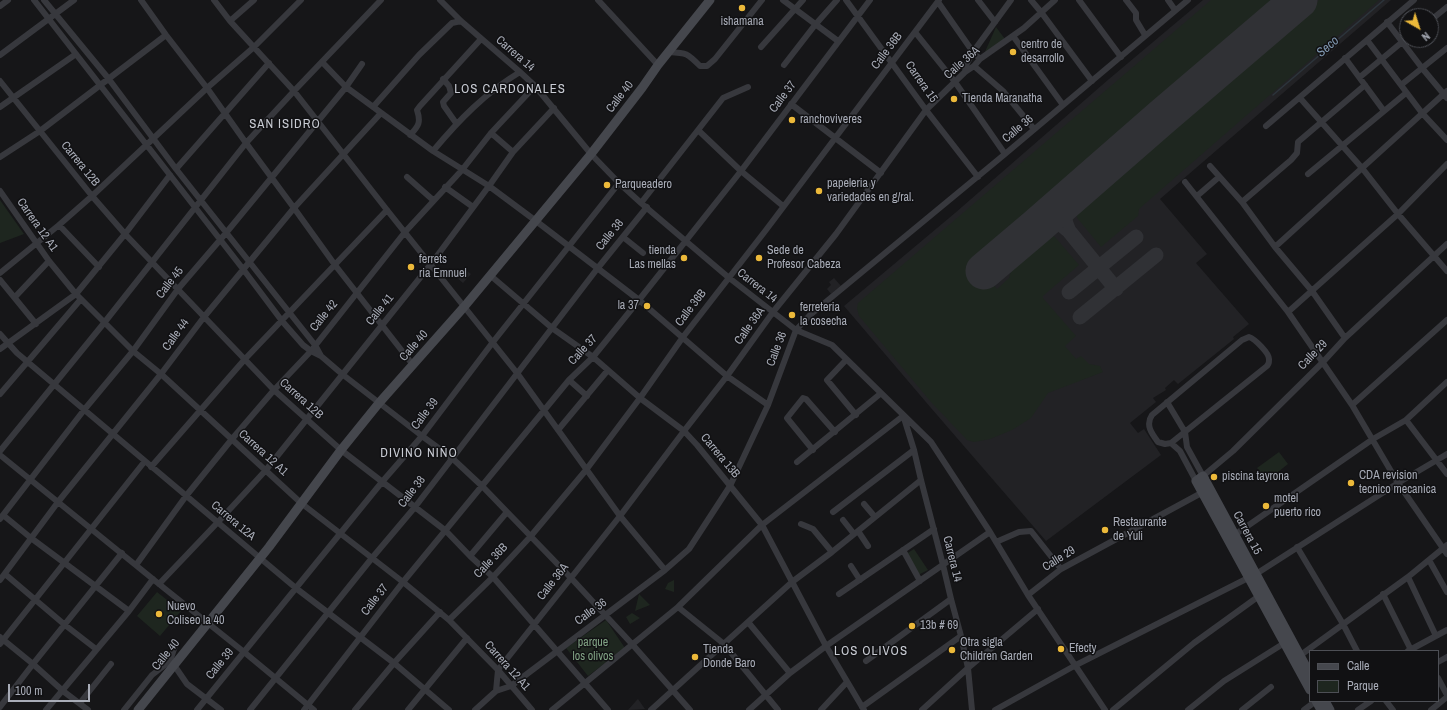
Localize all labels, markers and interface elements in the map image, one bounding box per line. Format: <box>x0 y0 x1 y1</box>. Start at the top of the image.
marker: ishamana <box>737 3 747 13</box>
north arrow <box>1399 8 1439 48</box>
place label: ishamana <box>720 15 764 29</box>
text: N <box>1419 29 1433 44</box>
street label: Calle 36B <box>868 30 906 72</box>
street label: Carrera 14 <box>493 33 537 75</box>
water label: Seco <box>1314 33 1342 61</box>
place label: centro de desarrollo <box>1021 38 1064 66</box>
street label: Calle 36A <box>941 44 983 82</box>
marker: centro de desarrollo <box>1008 47 1018 57</box>
street label: Carrera 15 <box>902 59 940 105</box>
street label: Calle 40 <box>603 78 637 116</box>
street label: Calle 37 <box>766 78 800 116</box>
district label: LOS CARDONALES <box>454 82 566 98</box>
place label: Tienda Maranatha <box>962 92 1042 106</box>
marker: Tienda Maranatha <box>949 94 959 104</box>
street label: Calle 36 <box>1000 112 1036 146</box>
place label: ranchoviveres <box>800 113 862 127</box>
marker: ranchoviveres <box>787 115 797 125</box>
district label: SAN ISIDRO <box>249 117 321 133</box>
street label: Carrera 12B <box>58 139 102 189</box>
place label: papeleria y variedades en g/ral. <box>827 177 914 205</box>
place label: Parqueadero <box>615 178 672 192</box>
marker: Parqueadero <box>602 180 612 190</box>
marker: papeleria y variedades en g/ral. <box>814 186 824 196</box>
street label: Carrera 12 A1 <box>13 196 61 254</box>
street label: Calle 38 <box>593 216 627 254</box>
place label: tienda Las mellas <box>629 244 676 272</box>
place label: Sede de Profesor Cabeza <box>767 244 841 272</box>
place label: ferrets ria Emnuel <box>419 253 467 281</box>
marker: tienda Las mellas <box>679 253 689 263</box>
marker: Sede de Profesor Cabeza <box>754 253 764 263</box>
marker: ferrets ria Emnuel <box>406 262 416 272</box>
street label: Calle 45 <box>153 264 187 302</box>
street label: Carrera 14 <box>734 266 780 306</box>
street label: Calle 36B <box>672 287 710 329</box>
street label: Calle 41 <box>363 291 397 329</box>
street label: Calle 42 <box>307 297 341 335</box>
place label: la 37 <box>618 299 639 313</box>
marker: la 37 <box>642 301 652 311</box>
place label: ferreteria la cosecha <box>800 301 847 329</box>
street label: Calle 36A <box>732 305 768 347</box>
marker: ferreteria la cosecha <box>787 310 797 320</box>
street label: Calle 44 <box>160 316 192 354</box>
street label: Calle 40 <box>397 328 431 364</box>
street label: Calle 36 <box>764 330 790 368</box>
street label: Calle 37 <box>565 332 601 368</box>
street label: Calle 29 <box>1295 337 1331 373</box>
street label: Carrera 12B <box>276 376 326 422</box>
street label: Calle 39 <box>408 395 442 433</box>
street label: Carrera 12 A1 <box>235 427 291 479</box>
street label: Carrera 13B <box>697 431 743 481</box>
district label: DIVINO NIÑO <box>380 446 458 462</box>
place label: CDA revision tecnico mecanica <box>1359 469 1436 497</box>
place label: piscina tayrona <box>1222 470 1289 484</box>
marker: piscina tayrona <box>1209 472 1219 482</box>
street label: Calle 38 <box>395 473 429 511</box>
marker: CDA revision tecnico mecanica <box>1346 478 1356 488</box>
place label: motel puerto rico <box>1274 492 1321 520</box>
street label: Carrera 12A <box>208 498 258 544</box>
marker: motel puerto rico <box>1261 501 1271 511</box>
street label: Carrera 15 <box>1230 509 1264 557</box>
place label: Restaurante de Yuli <box>1113 516 1167 544</box>
marker: Restaurante de Yuli <box>1100 525 1110 535</box>
street label: Carrera 14 <box>939 534 965 584</box>
street label: Calle 36B <box>471 541 511 581</box>
street label: Calle 29 <box>1040 543 1078 575</box>
street label: Calle 36A <box>534 561 572 603</box>
street label: Calle 37 <box>358 581 392 619</box>
street label: Calle 36 <box>572 596 610 628</box>
place label: Nuevo Coliseo la 40 <box>167 600 224 628</box>
marker: Nuevo Coliseo la 40 <box>154 609 164 619</box>
place label: 13b # 69 <box>920 619 958 633</box>
marker: 13b # 69 <box>907 621 917 631</box>
street label: Calle 40 <box>149 636 183 674</box>
park label: parque los olivos <box>572 636 614 664</box>
place label: Otra sigla Children Garden <box>960 636 1033 664</box>
street label: Carrera 12 A1 <box>481 638 533 694</box>
place label: Efecty <box>1069 642 1096 656</box>
place label: Tienda Donde Baro <box>703 643 756 671</box>
district label: LOS OLIVOS <box>834 644 908 660</box>
marker: Efecty <box>1056 644 1066 654</box>
street label: Calle 39 <box>203 645 237 683</box>
marker: Otra sigla Children Garden <box>947 645 957 655</box>
legend <box>1309 650 1439 702</box>
marker: Tienda Donde Baro <box>690 652 700 662</box>
text: Calle <box>1347 658 1369 674</box>
scale bar <box>10 676 92 702</box>
text: Parque <box>1347 678 1379 694</box>
text: 100 m <box>15 683 42 699</box>

